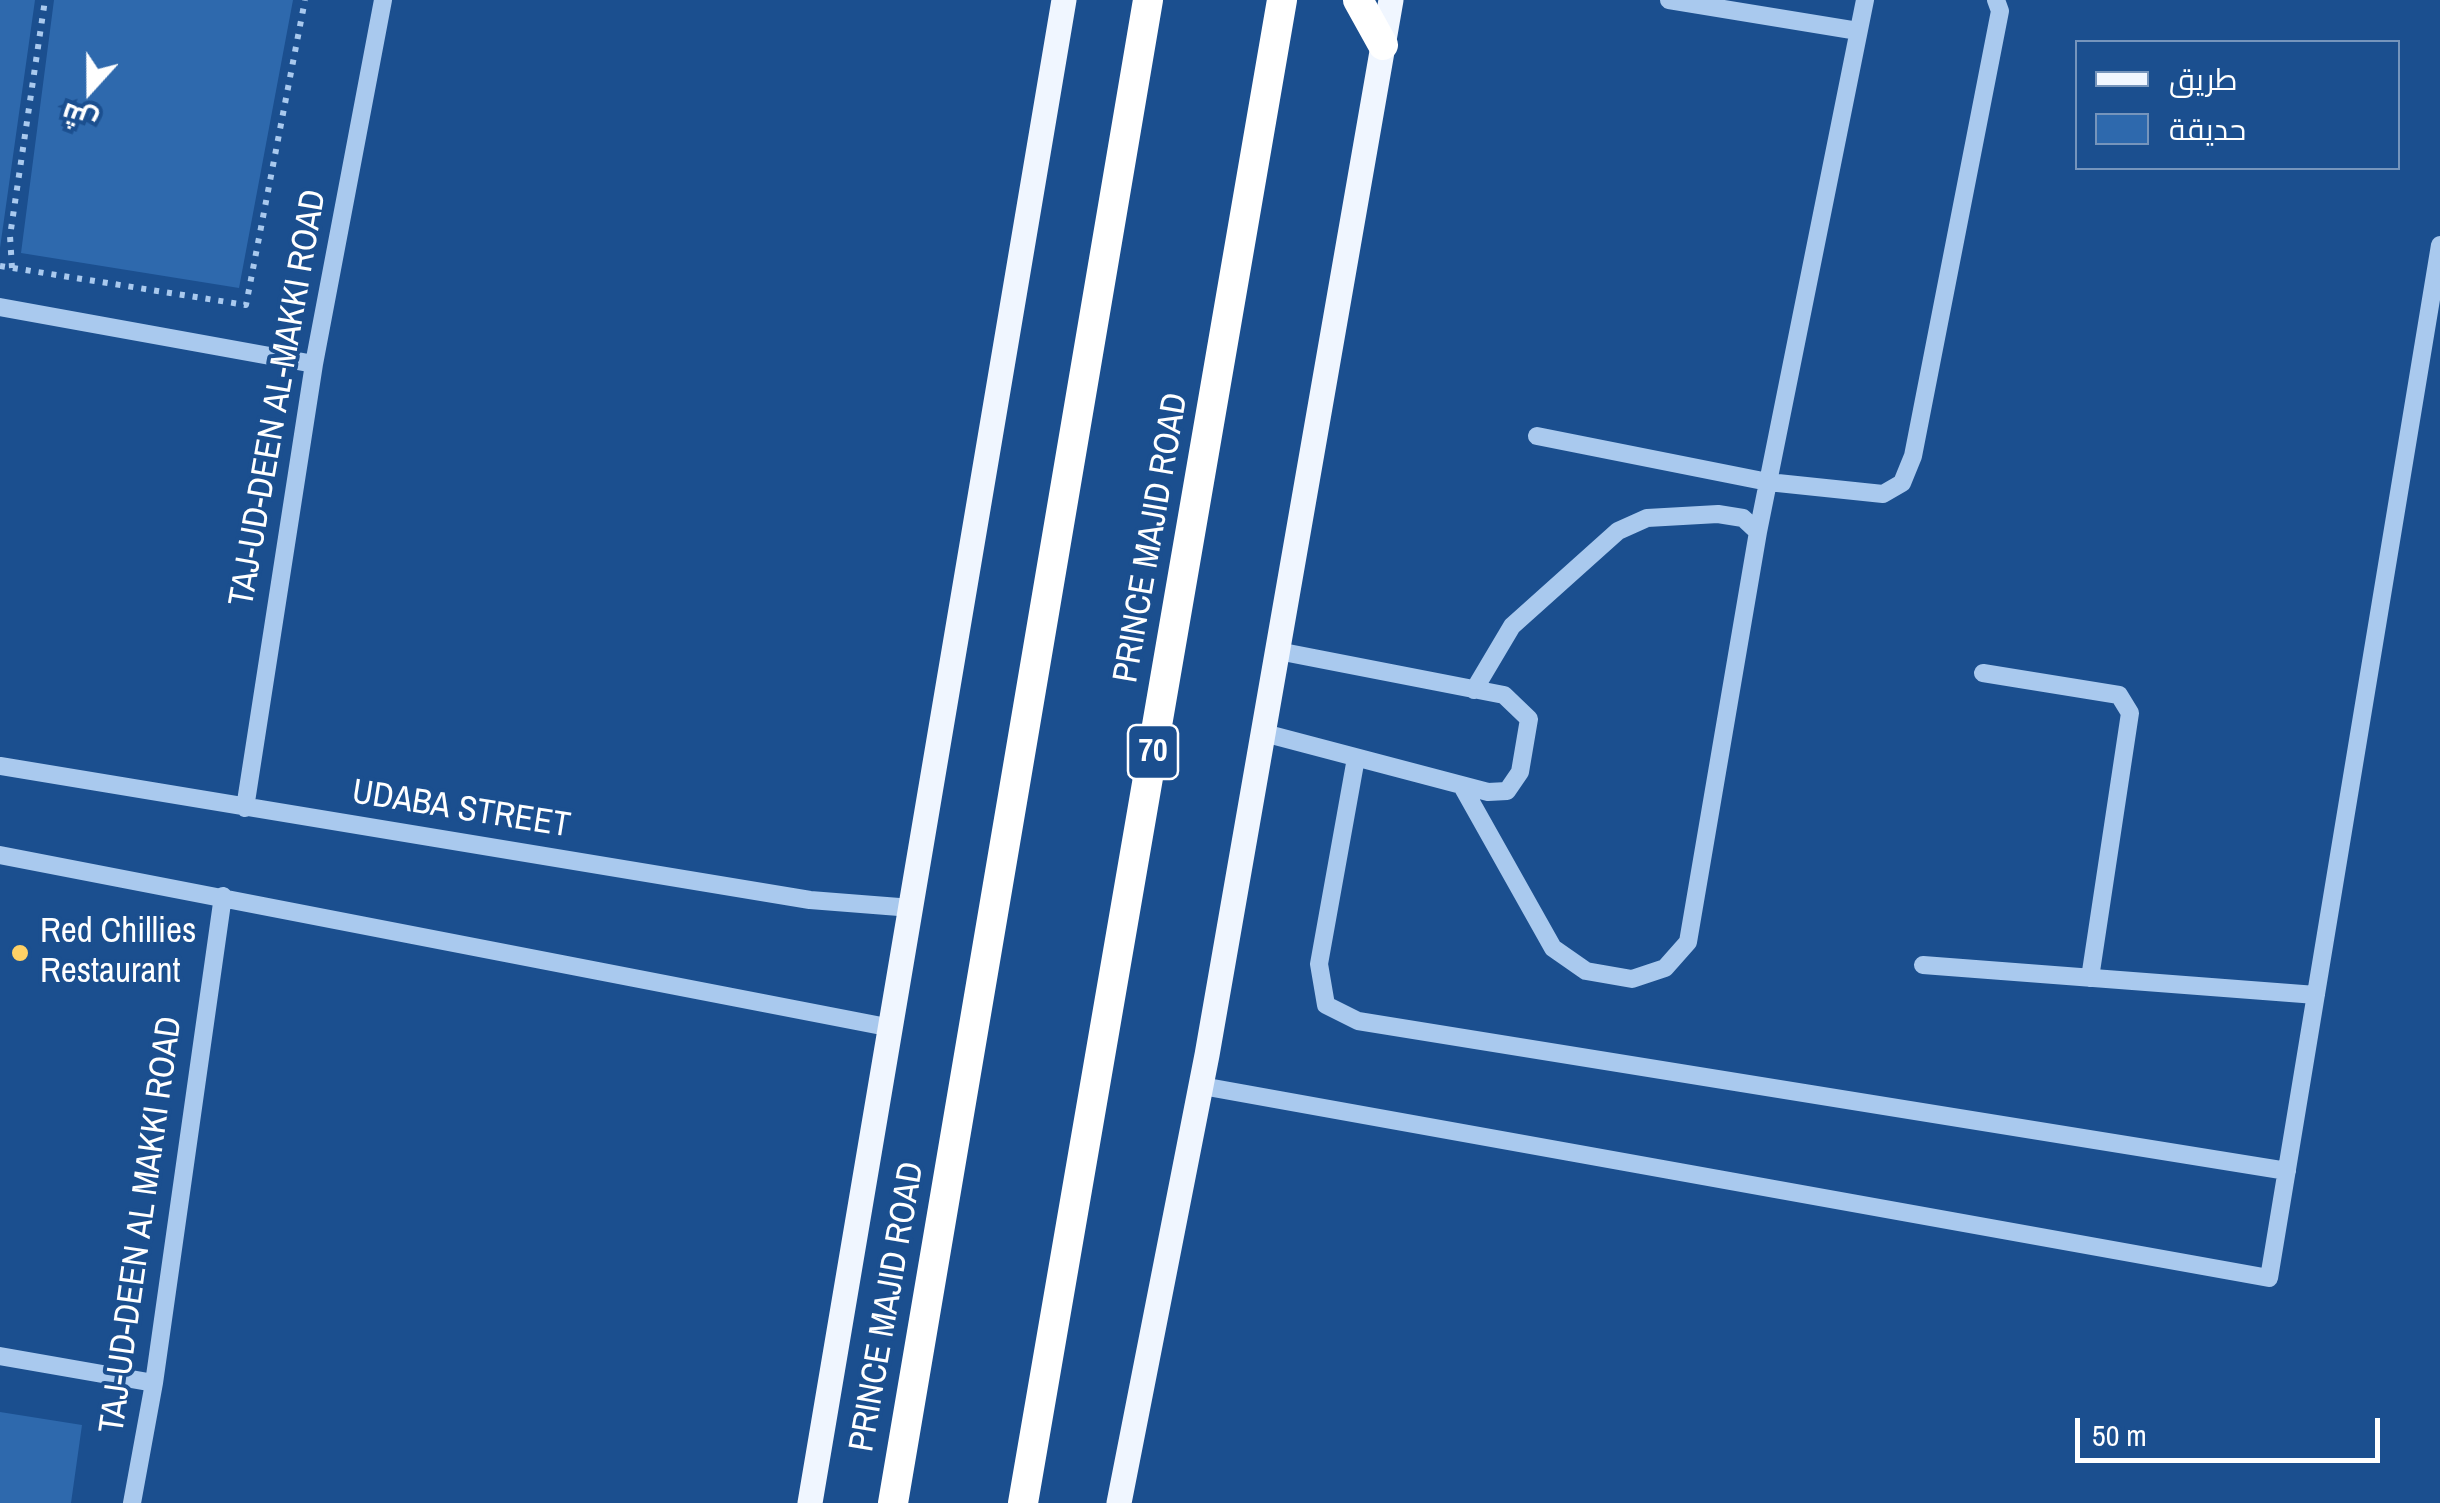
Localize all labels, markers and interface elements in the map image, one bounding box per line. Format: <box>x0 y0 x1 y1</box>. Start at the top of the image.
north arrow <box>40 40 140 140</box>
legend <box>2075 40 2400 170</box>
text: طريق <box>2169 59 2238 99</box>
text: ش <box>56 94 103 142</box>
text: حديقة <box>2169 109 2246 149</box>
street label: TAJ-UD-DEEN AL-MAKKI ROAD <box>222 187 336 609</box>
street label: PRINCE MAJID ROAD <box>1106 390 1198 686</box>
road number: 70 <box>1128 725 1178 779</box>
street label: UDABA STREET <box>349 772 573 848</box>
place label: Red Chillies Restaurant <box>40 912 196 994</box>
marker: Red Chillies Restaurant <box>9 942 31 964</box>
street label: TAJ-UD-DEEN AL MAKKI ROAD <box>92 1014 192 1436</box>
street label: PRINCE MAJID ROAD <box>842 1159 934 1455</box>
scale bar <box>2080 1398 2385 1460</box>
text: 50 m <box>2092 1415 2147 1455</box>

